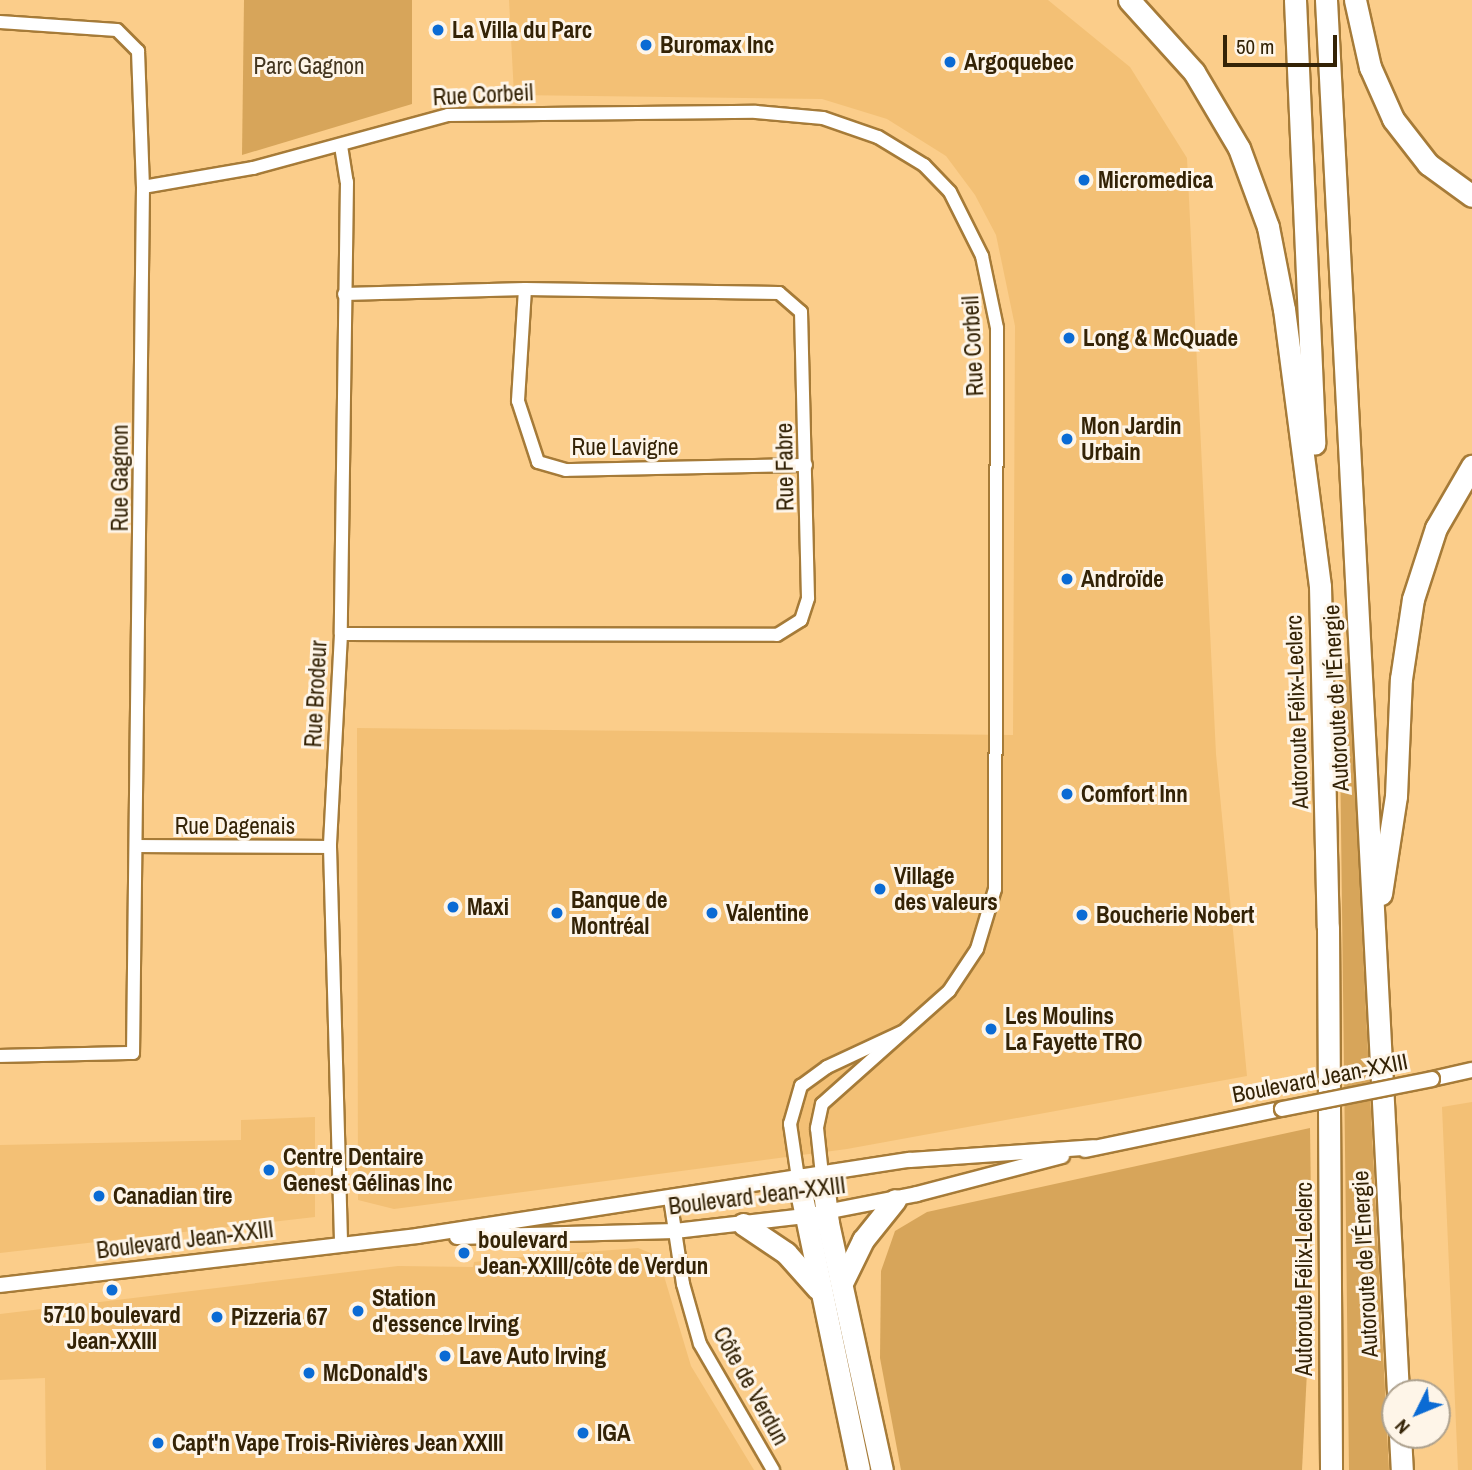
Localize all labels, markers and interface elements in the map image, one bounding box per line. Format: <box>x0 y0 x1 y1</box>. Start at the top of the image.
place label: La Villa du Parc <box>452 16 592 44</box>
scale bar <box>1227 21 1341 65</box>
marker: La Villa du Parc <box>430 22 446 38</box>
place label: Buromax Inc <box>660 31 774 59</box>
text: 50 m <box>1236 32 1274 61</box>
marker: Buromax Inc <box>638 37 654 53</box>
place label: Argoquebec <box>964 48 1074 76</box>
park label: Parc Gagnon <box>253 52 365 80</box>
marker: Argoquebec <box>942 54 958 70</box>
street label: Rue Corbeil <box>432 79 534 111</box>
place label: Micromedica <box>1098 166 1213 194</box>
marker: Micromedica <box>1076 172 1092 188</box>
street label: Rue Corbeil <box>957 295 989 397</box>
place label: Long & McQuade <box>1083 324 1238 352</box>
marker: Long & McQuade <box>1061 330 1077 346</box>
place label: Mon Jardin Urbain <box>1081 412 1182 466</box>
street label: Rue Fabre <box>770 423 800 511</box>
street label: Rue Gagnon <box>106 425 134 531</box>
marker: Mon Jardin Urbain <box>1059 431 1075 447</box>
street label: Rue Lavigne <box>572 433 678 461</box>
place label: Androïde <box>1081 565 1164 593</box>
marker: Androïde <box>1059 571 1075 587</box>
street label: Autoroute de l'Énergie <box>1317 604 1355 792</box>
street label: Autoroute Félix-Leclerc <box>1280 615 1314 809</box>
street label: Rue Brodeur <box>299 640 333 748</box>
place label: Comfort Inn <box>1081 780 1188 808</box>
marker: Comfort Inn <box>1059 786 1075 802</box>
street label: Rue Dagenais <box>175 812 295 840</box>
place label: Village des valeurs <box>894 862 998 916</box>
marker: Village des valeurs <box>872 881 888 897</box>
place label: Banque de Montréal <box>571 886 667 940</box>
place label: Maxi <box>467 893 509 921</box>
marker: Maxi <box>445 899 461 915</box>
place label: Valentine <box>726 899 809 927</box>
place label: Boucherie Nobert <box>1096 901 1254 929</box>
marker: Banque de Montréal <box>549 905 565 921</box>
marker: Valentine <box>704 905 720 921</box>
marker: Boucherie Nobert <box>1074 907 1090 923</box>
place label: Les Moulins La Fayette TRO <box>1005 1002 1142 1056</box>
marker: Les Moulins La Fayette TRO <box>983 1021 999 1037</box>
street label: Boulevard Jean-XXIII <box>1230 1047 1410 1109</box>
place label: Centre Dentaire Genest Gélinas Inc <box>283 1143 453 1197</box>
marker: Centre Dentaire Genest Gélinas Inc <box>261 1162 277 1178</box>
street label: Autoroute de l'Énergie <box>1346 1170 1384 1358</box>
street label: Boulevard Jean-XXIII <box>667 1171 847 1221</box>
place label: Canadian tire <box>113 1182 232 1210</box>
street label: Autoroute Félix-Leclerc <box>1290 1182 1318 1376</box>
marker: Canadian tire <box>91 1188 107 1204</box>
street label: Boulevard Jean-XXIII <box>95 1215 275 1265</box>
place label: boulevard Jean-XXIII/côte de Verdun <box>478 1226 708 1280</box>
marker: boulevard Jean-XXIII/côte de Verdun <box>456 1245 472 1261</box>
marker: 5710 boulevard Jean-XXIII <box>104 1282 120 1298</box>
place label: Station d'essence Irving <box>372 1284 519 1338</box>
place label: 5710 boulevard Jean-XXIII <box>43 1301 181 1355</box>
place label: Pizzeria 67 <box>231 1303 327 1331</box>
marker: Station d'essence Irving <box>350 1303 366 1319</box>
marker: Pizzeria 67 <box>209 1309 225 1325</box>
street label: Côte de Verdun <box>707 1322 795 1450</box>
place label: Lave Auto Irving <box>459 1342 607 1370</box>
marker: Lave Auto Irving <box>437 1348 453 1364</box>
place label: McDonald's <box>323 1359 428 1387</box>
marker: McDonald's <box>301 1365 317 1381</box>
north arrow <box>1381 1379 1451 1449</box>
text: N <box>1389 1414 1415 1440</box>
place label: IGA <box>597 1419 631 1447</box>
marker: IGA <box>575 1425 591 1441</box>
place label: Capt'n Vape Trois-Rivières Jean XXIII <box>172 1429 504 1457</box>
marker: Capt'n Vape Trois-Rivières Jean XXIII <box>150 1435 166 1451</box>

